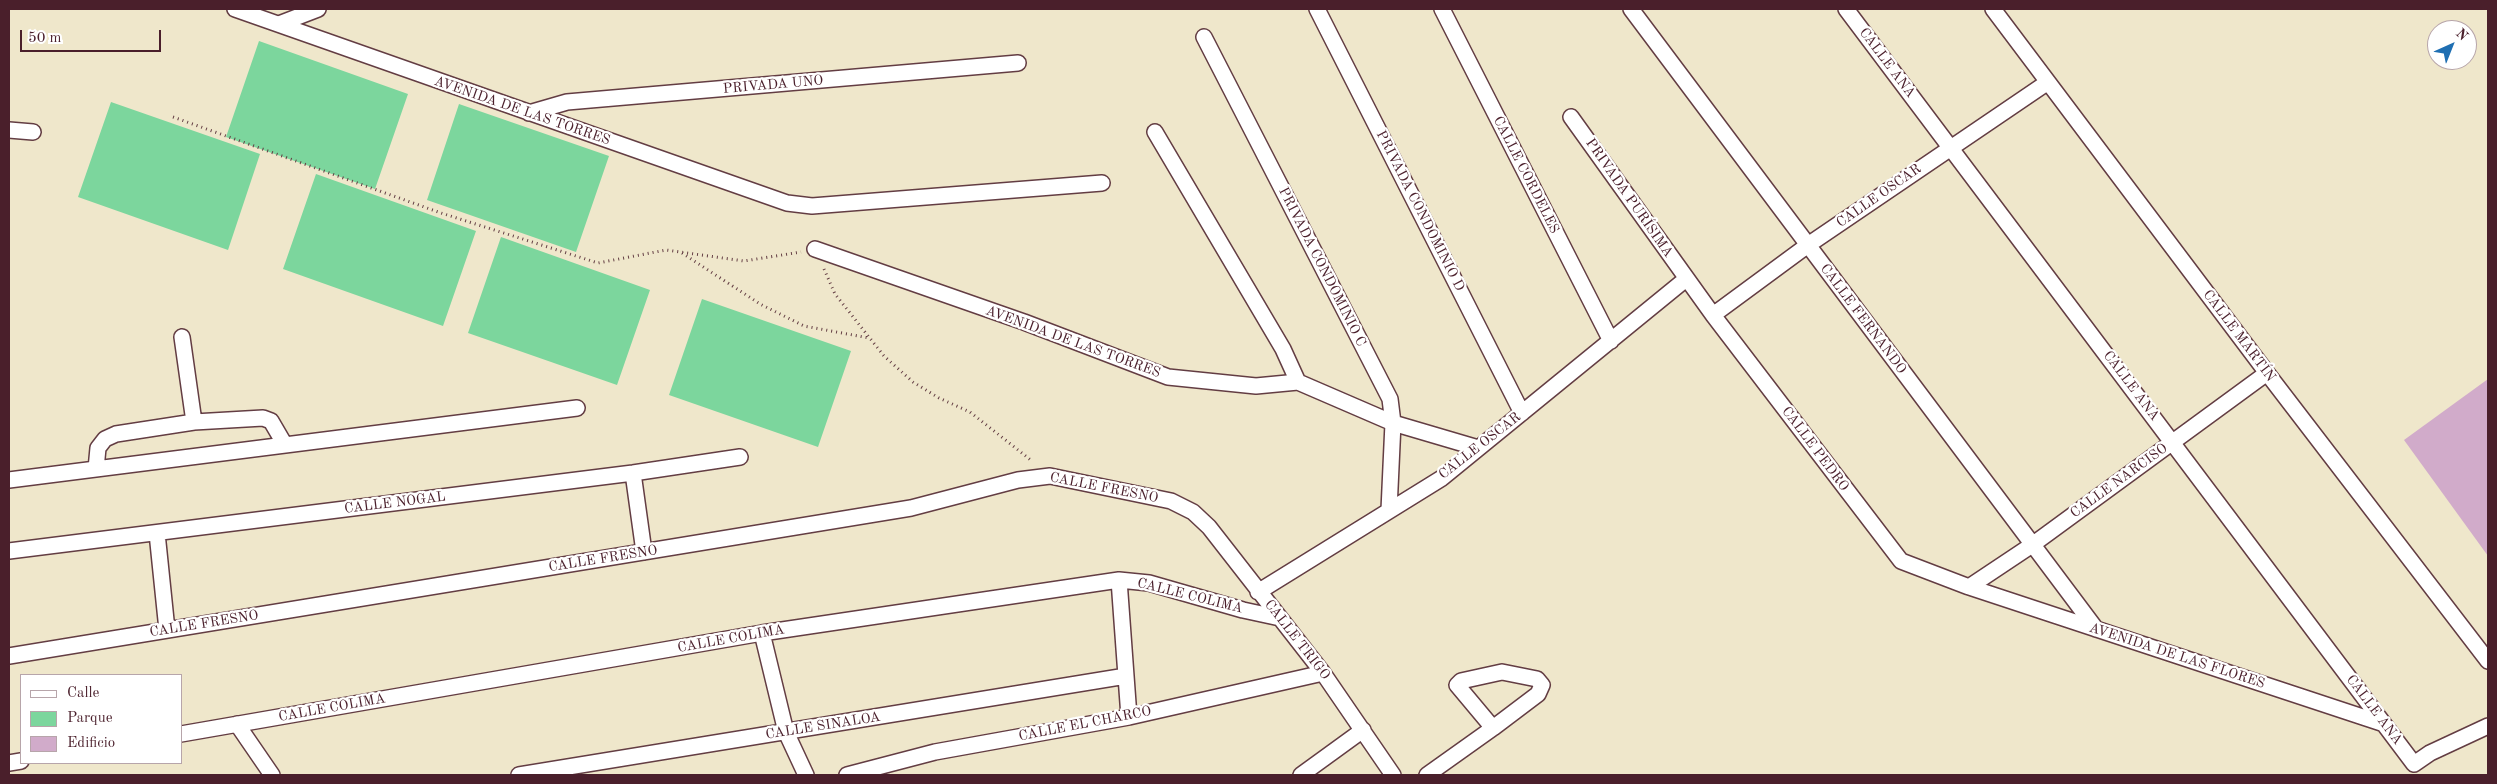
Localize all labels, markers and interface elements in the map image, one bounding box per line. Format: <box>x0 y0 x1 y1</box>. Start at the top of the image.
scale bar <box>22 20 164 52</box>
north arrow <box>2427 20 2477 70</box>
street label: CALLE ANA <box>1855 25 1919 101</box>
text: N <box>2453 26 2470 44</box>
text: 50 m <box>28 31 62 46</box>
street label: PRIVADA UNO <box>722 72 824 98</box>
street label: AVENIDA DE LAS TORRES <box>432 73 612 149</box>
street label: CALLE CORDELES <box>1489 114 1563 236</box>
street label: PRIVADA CONDOMINIO D <box>1372 128 1468 294</box>
street label: PRIVADA PURÍSIMA <box>1582 135 1676 261</box>
street label: CALLE OSCAR <box>1833 161 1925 231</box>
street label: PRIVADA CONDOMINIO C <box>1274 185 1370 349</box>
street label: CALLE FERNANDO <box>1816 261 1910 377</box>
street label: CALLE MARTÍN <box>2199 287 2279 385</box>
street label: AVENIDA DE LAS TORRES <box>983 302 1163 382</box>
street label: CALLE ANA <box>2099 348 2163 424</box>
street label: CALLE PEDRO <box>1778 403 1852 495</box>
street label: CALLE OSCAR <box>1436 409 1524 483</box>
street label: CALLE NARCISO <box>2067 440 2171 522</box>
street label: CALLE FRESNO <box>1048 469 1160 507</box>
street label: CALLE NOGAL <box>343 488 447 518</box>
street label: CALLE FRESNO <box>547 542 659 576</box>
street label: CALLE COLIMA <box>1135 575 1245 617</box>
street label: CALLE TRIGO <box>1260 597 1334 683</box>
street label: CALLE FRESNO <box>148 607 260 641</box>
street label: AVENIDA DE LAS FLORES <box>2087 620 2267 692</box>
street label: CALLE COLIMA <box>676 621 786 657</box>
street label: CALLE ANA <box>2342 672 2406 748</box>
legend <box>20 674 182 764</box>
text: Calle <box>67 686 99 701</box>
street label: CALLE COLIMA <box>277 690 387 726</box>
street label: CALLE EL CHARCO <box>1017 703 1153 745</box>
street label: CALLE SINALOA <box>764 709 882 743</box>
text: Parque <box>67 711 113 726</box>
text: Edificio <box>67 736 115 751</box>

